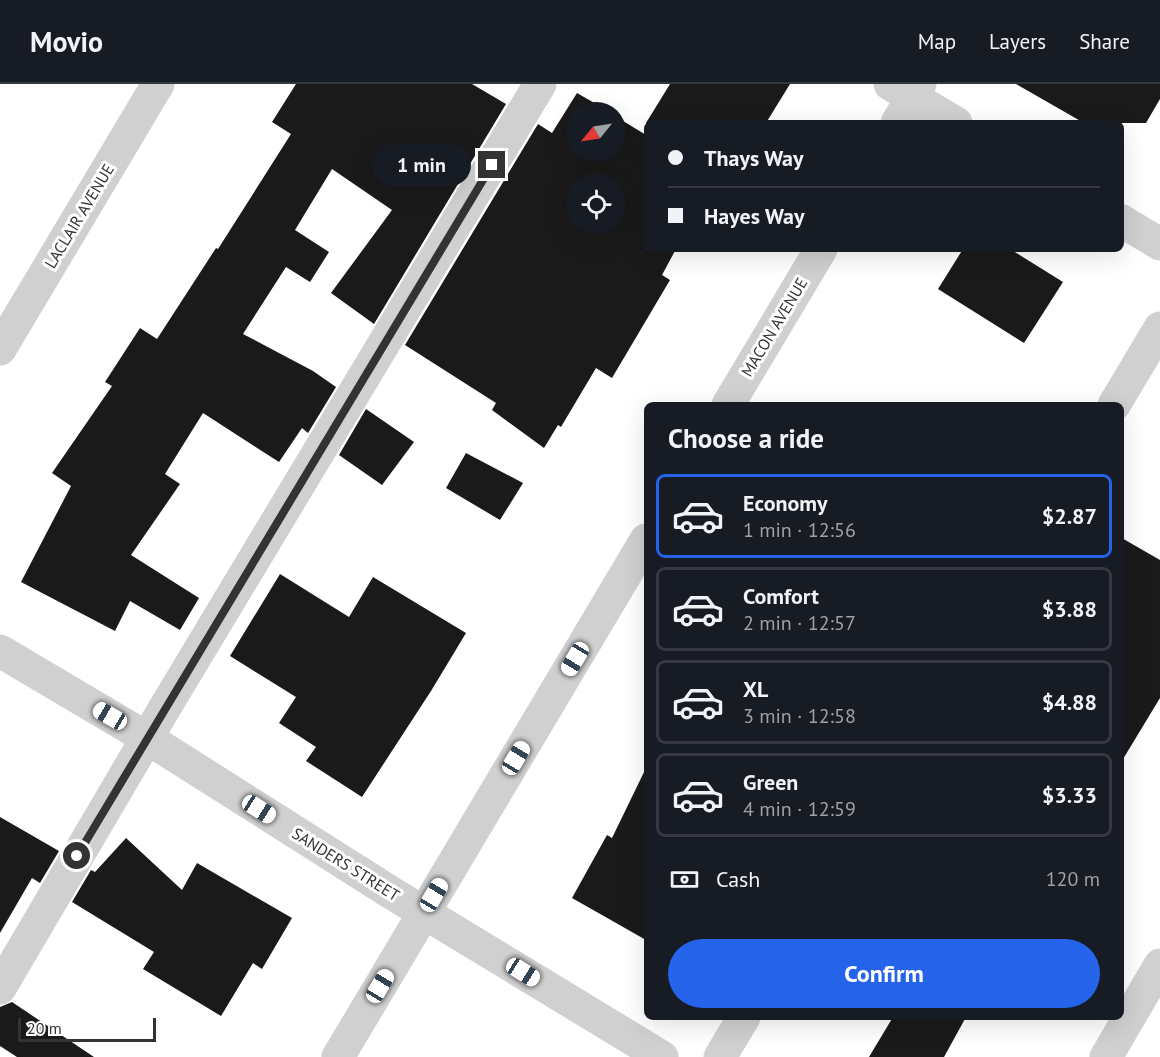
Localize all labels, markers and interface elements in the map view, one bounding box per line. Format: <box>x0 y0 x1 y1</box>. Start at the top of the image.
text: Movio <box>30 23 103 60</box>
text: Map <box>918 28 956 55</box>
text: Layers <box>989 28 1046 55</box>
text: Share <box>1079 28 1130 55</box>
north arrow <box>566 102 626 162</box>
map controls <box>566 102 626 234</box>
callout: 1 min <box>372 144 471 186</box>
text: Thays Way <box>704 144 804 172</box>
route end <box>478 151 505 178</box>
text: 1 min <box>397 152 446 178</box>
street label: LACLAIR AVENUE <box>40 160 118 272</box>
button: locate <box>566 174 626 234</box>
text: Hayes Way <box>704 202 804 230</box>
street label: MACON AVENUE <box>737 274 811 380</box>
text: Choose a ride <box>668 421 824 455</box>
icon: car <box>671 489 725 543</box>
text: Economy <box>743 489 827 517</box>
text: $2.87 <box>1042 502 1097 530</box>
text: 1 min · 12:56 <box>743 517 856 543</box>
icon: car <box>671 582 725 636</box>
text: Comfort <box>743 582 819 610</box>
text: $3.88 <box>1042 595 1097 623</box>
text: 2 min · 12:57 <box>743 610 856 636</box>
car <box>558 639 592 679</box>
icon: car <box>671 675 725 729</box>
text: XL <box>743 675 768 703</box>
text: $4.88 <box>1042 688 1097 716</box>
car <box>90 699 130 733</box>
text: 3 min · 12:58 <box>743 703 856 729</box>
car <box>499 738 533 778</box>
icon: car <box>671 768 725 822</box>
text: Green <box>743 768 798 796</box>
text: $3.33 <box>1042 781 1097 809</box>
car <box>239 792 279 826</box>
text: 4 min · 12:59 <box>743 796 856 822</box>
street label: SANDERS STREET <box>289 823 404 905</box>
route start <box>63 842 90 869</box>
icon: cash <box>668 863 701 896</box>
text: Cash <box>716 865 760 893</box>
text: 120 m <box>1046 866 1100 892</box>
car <box>417 875 451 915</box>
button: Confirm <box>668 939 1100 1008</box>
car <box>503 955 543 989</box>
car <box>363 966 397 1006</box>
scale bar <box>18 1015 156 1042</box>
text: 20 m <box>27 1018 62 1038</box>

